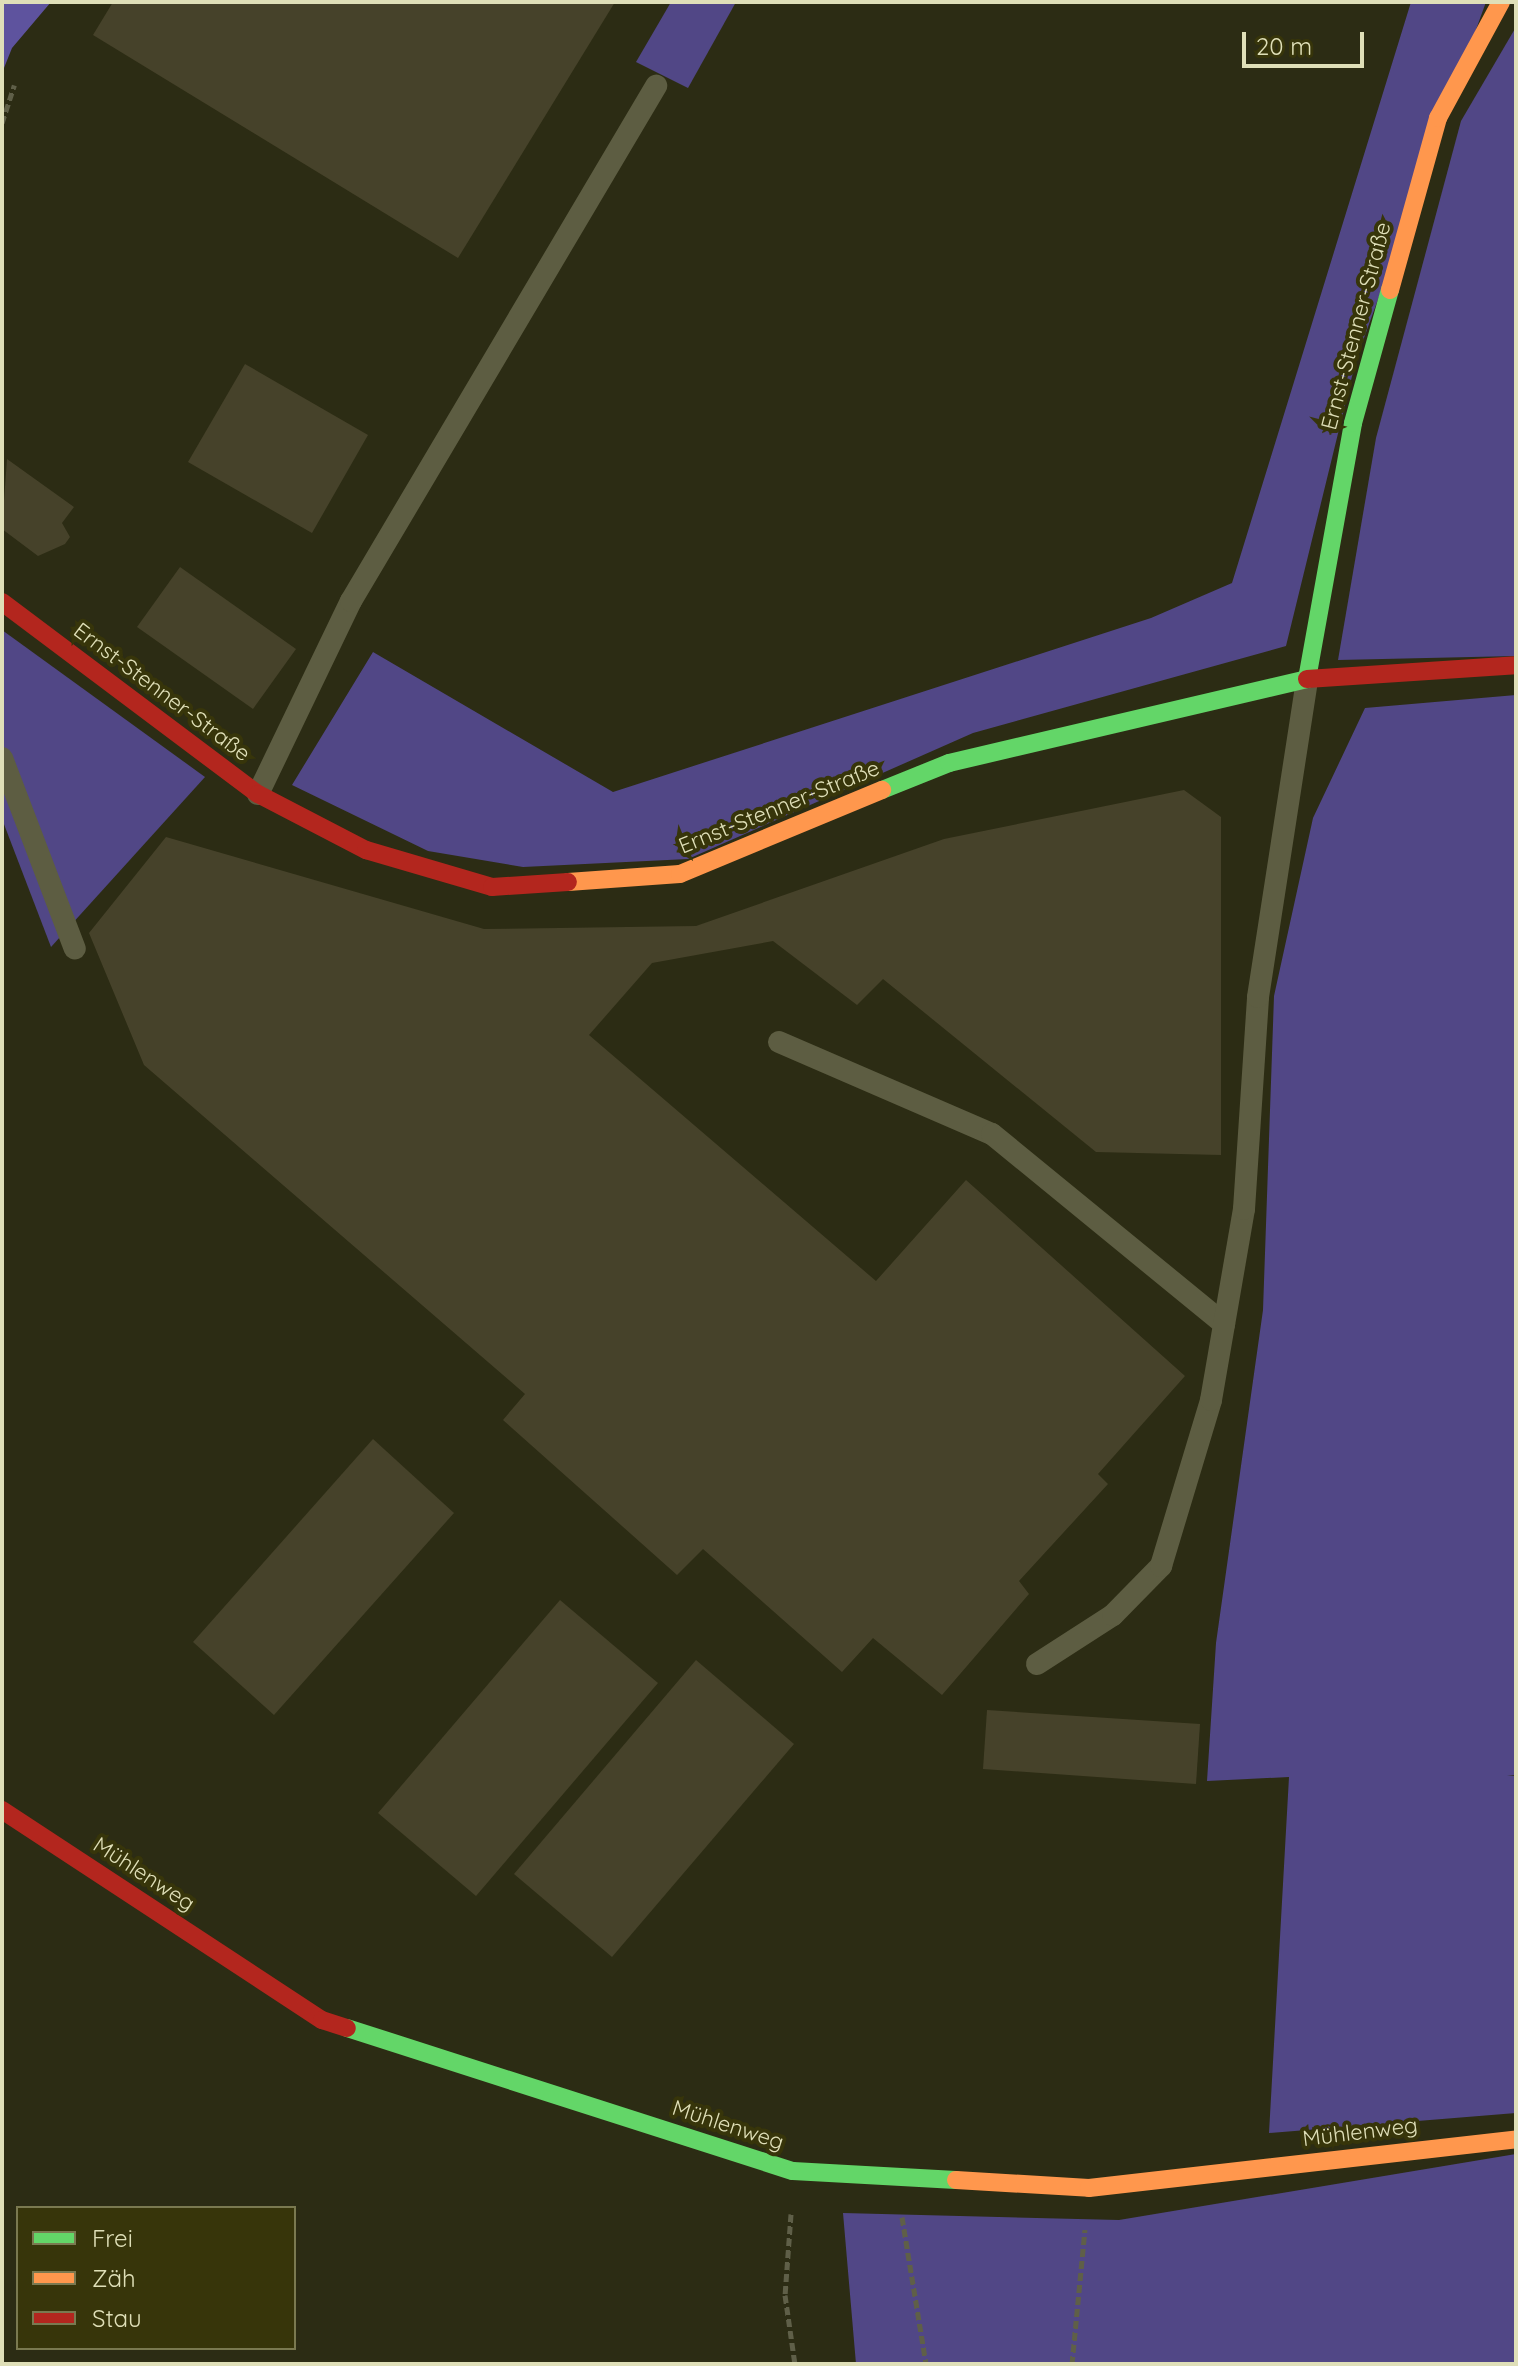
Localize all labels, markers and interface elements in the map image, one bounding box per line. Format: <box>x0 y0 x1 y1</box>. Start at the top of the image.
scale bar <box>1246 16 1368 66</box>
text: 20 m <box>1256 31 1312 61</box>
street label: Ernst-Stenner-Straße <box>1316 219 1396 433</box>
street label: Ernst-Stenner-Straße <box>69 617 255 767</box>
street label: Ernst-Stenner-Straße <box>675 755 883 859</box>
street label: Mühlenweg <box>88 1831 200 1917</box>
street label: Mühlenweg <box>669 2095 787 2155</box>
street label: Mühlenweg <box>1301 2112 1419 2152</box>
legend <box>16 2206 296 2350</box>
text: Frei <box>92 2223 133 2253</box>
text: Zäh <box>92 2263 136 2293</box>
text: Stau <box>92 2303 142 2333</box>

